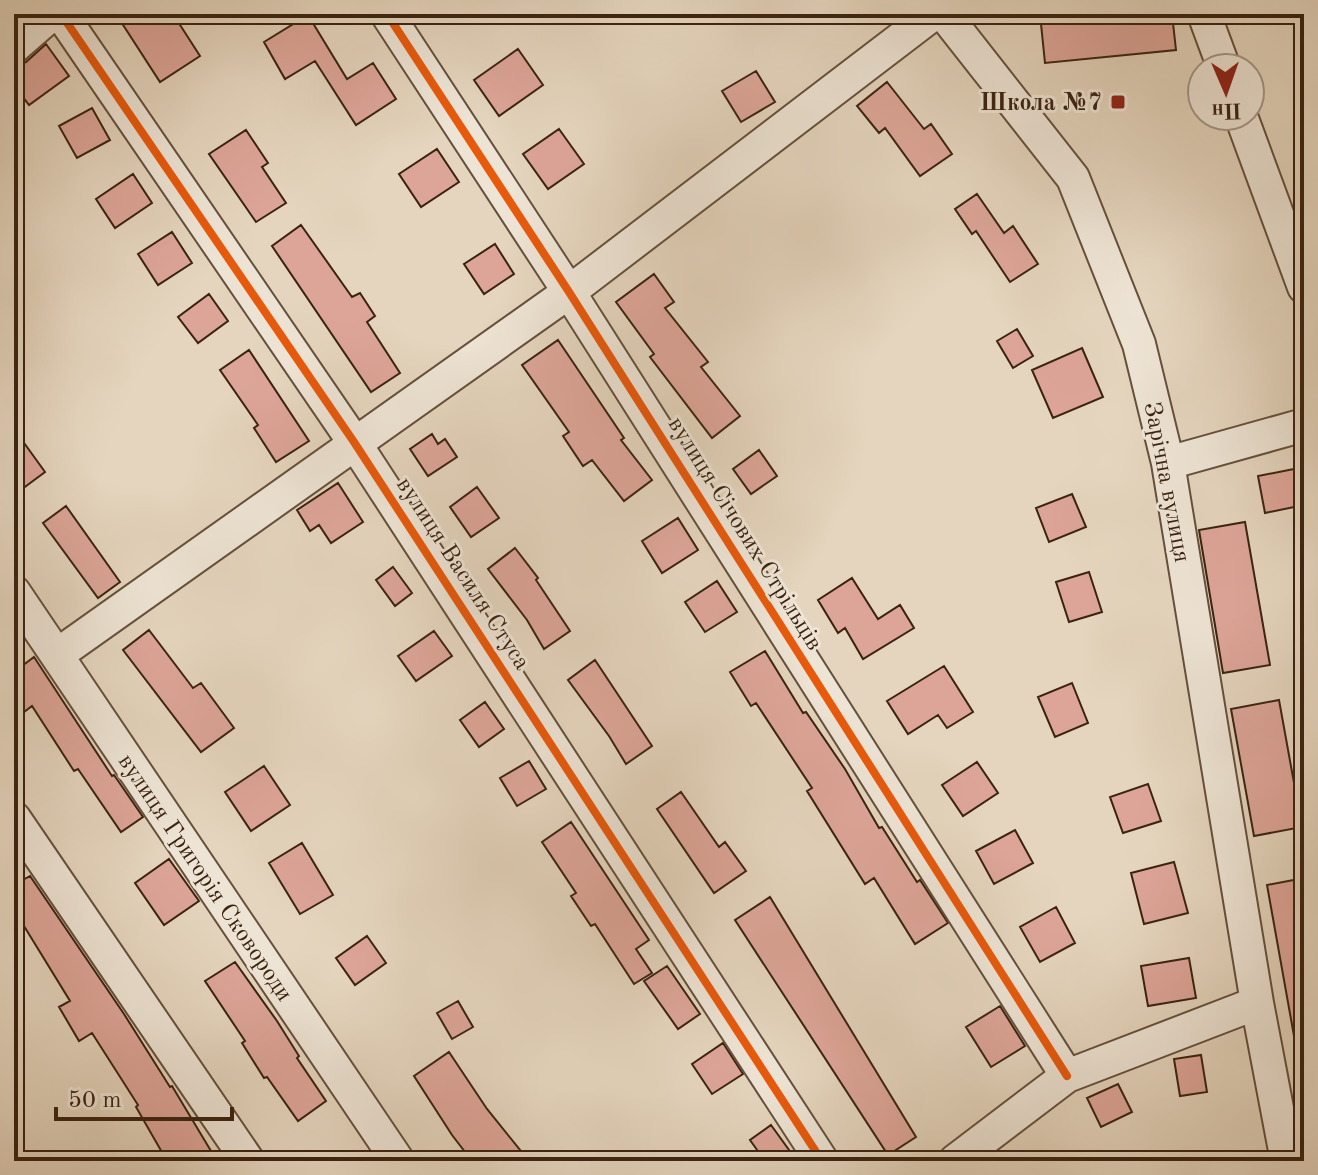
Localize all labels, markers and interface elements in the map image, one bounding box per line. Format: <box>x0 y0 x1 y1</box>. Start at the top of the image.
north arrow <box>1186 52 1266 132</box>
place label: Школа №7 <box>980 92 1102 116</box>
marker: Школа №7 <box>1109 93 1127 111</box>
text: Пн <box>1211 98 1242 122</box>
street label: Зарічна вулиця <box>1139 400 1193 565</box>
street label: вулиця Січових Стрільців <box>663 413 826 655</box>
street label: вулиця Василя Стуса <box>391 473 534 675</box>
street label: вулиця Григорія Сковороди <box>113 750 296 1006</box>
scale bar <box>56 1071 232 1121</box>
text: 50 m <box>68 1089 122 1113</box>

